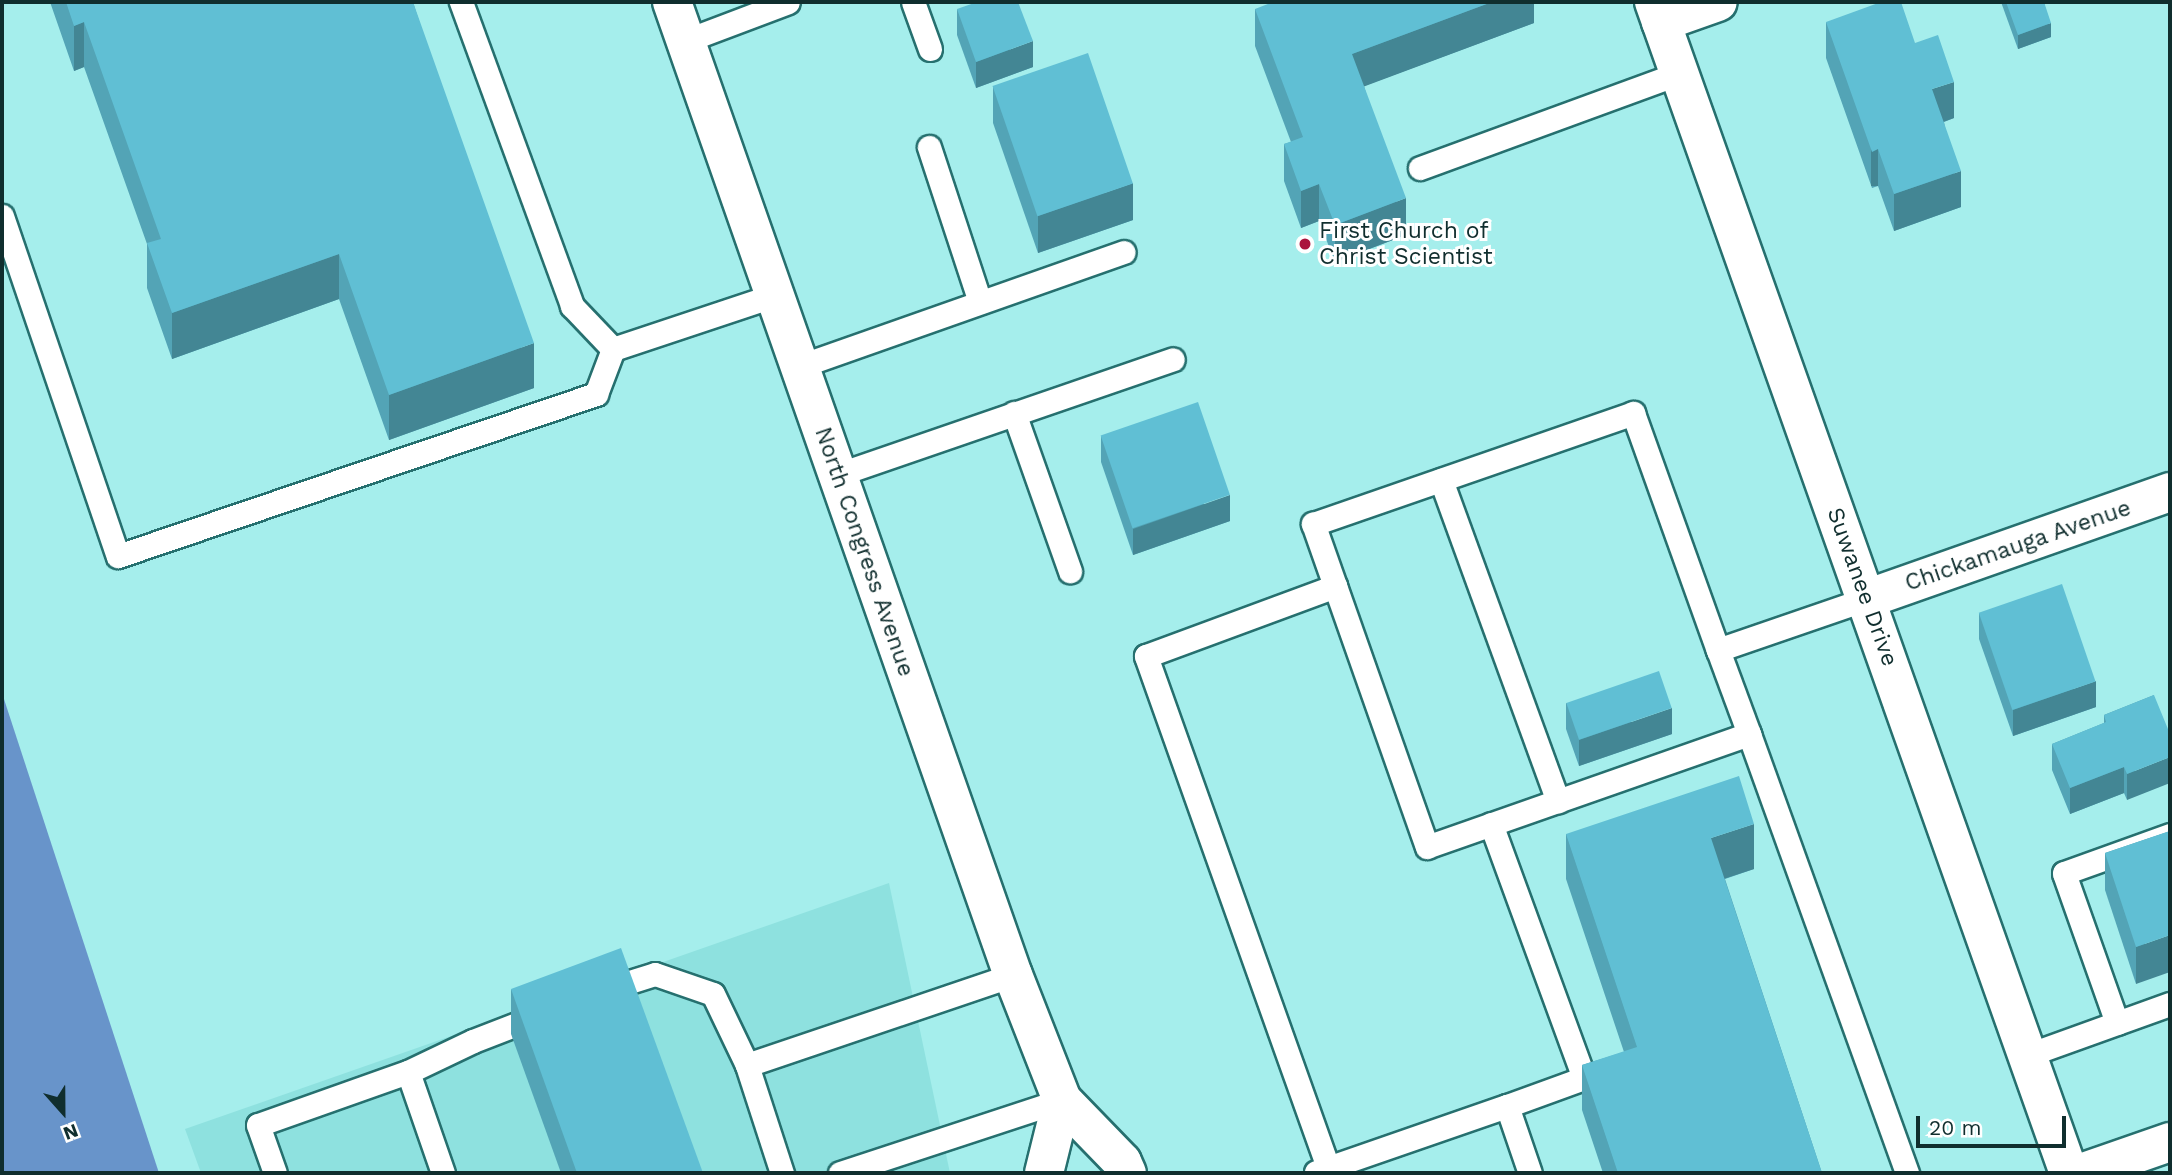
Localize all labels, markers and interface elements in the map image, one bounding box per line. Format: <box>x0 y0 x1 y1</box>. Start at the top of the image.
place label: First Church of Christ Scientist <box>1319 217 1493 271</box>
marker: First Church of Christ Scientist <box>1297 236 1313 252</box>
street label: North Congress Avenue <box>808 423 920 681</box>
street label: Chickamauga Avenue <box>1901 494 2135 598</box>
street label: Suwanee Drive <box>1821 504 1903 670</box>
north arrow <box>28 1077 98 1147</box>
scale bar <box>1920 1102 2070 1146</box>
text: 20 m <box>1929 1115 1981 1140</box>
text: N <box>60 1119 81 1145</box>

